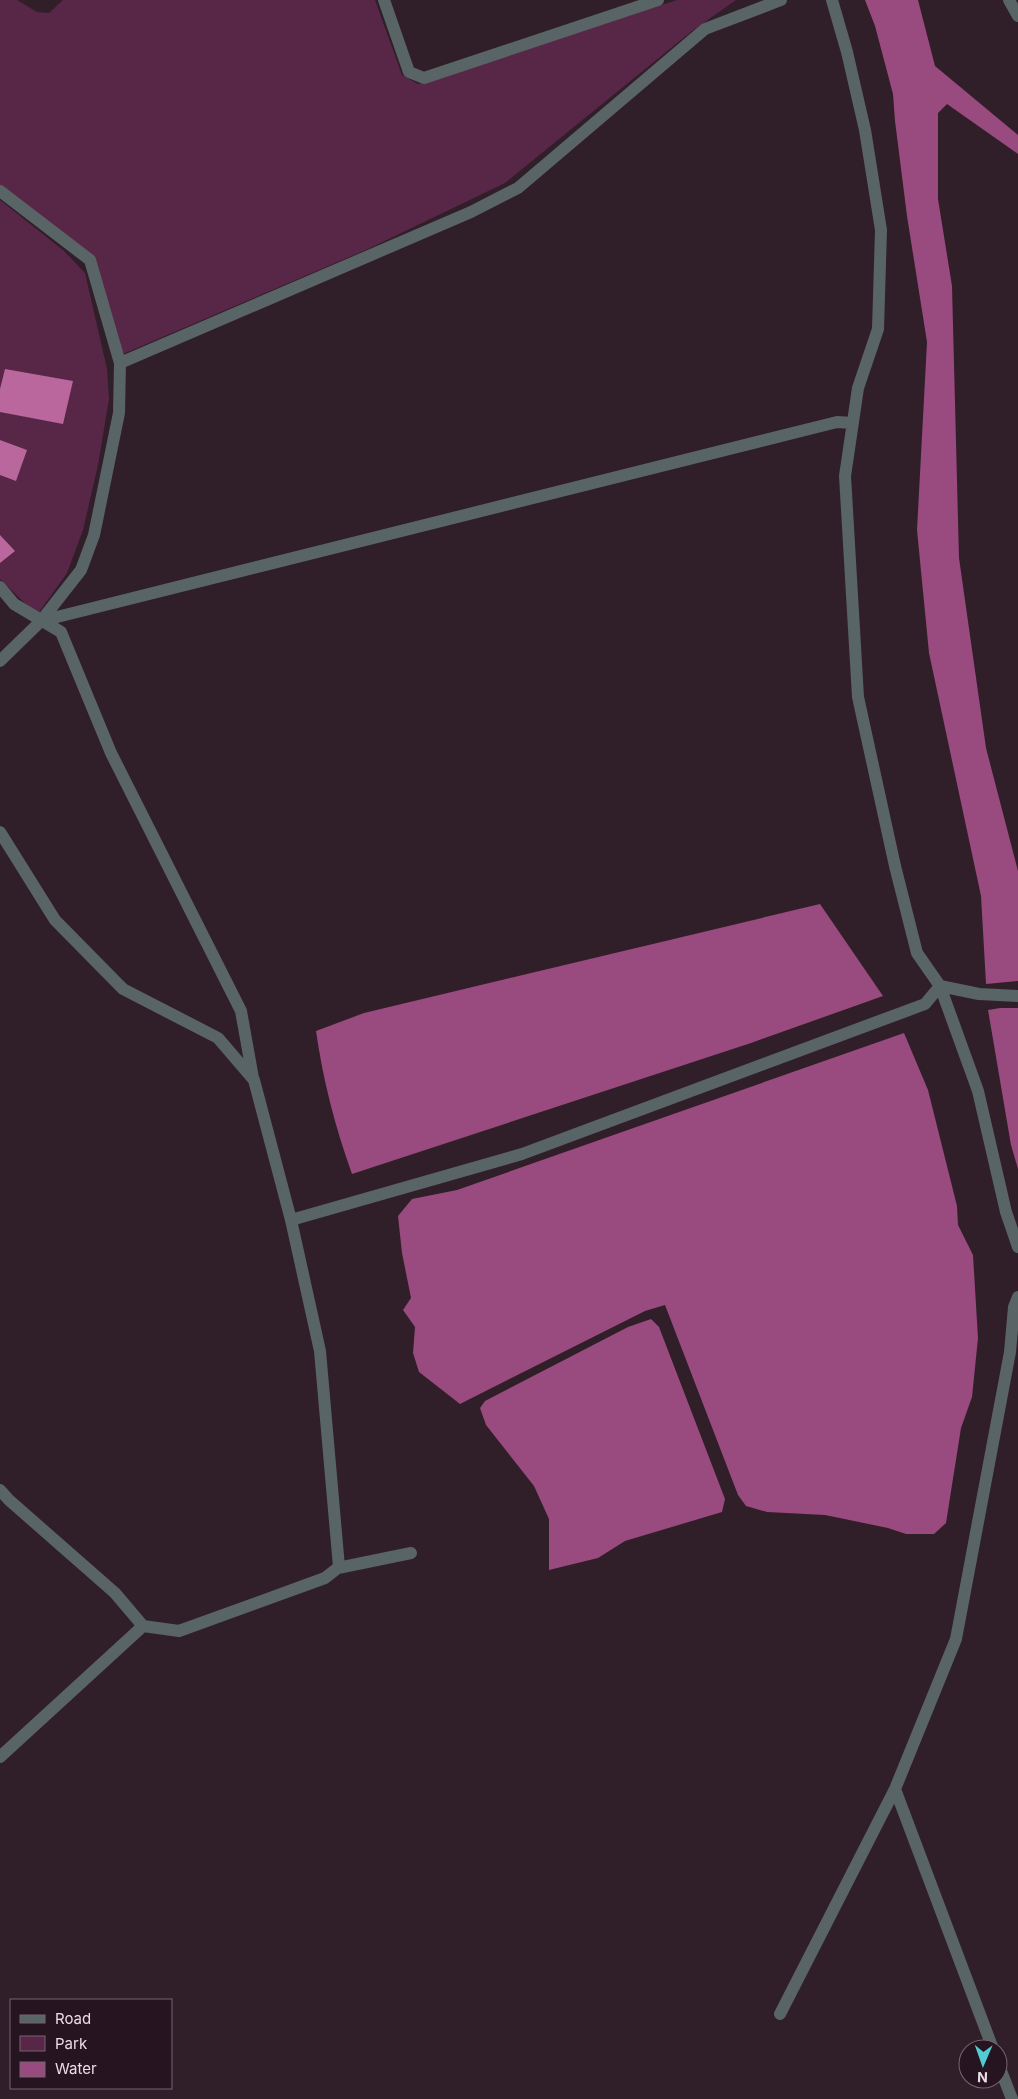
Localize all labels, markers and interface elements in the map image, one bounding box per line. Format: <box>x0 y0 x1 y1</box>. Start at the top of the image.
legend <box>10 1999 172 2089</box>
text: Road <box>55 2009 91 2028</box>
text: Park <box>55 2034 88 2053</box>
north arrow <box>958 2039 1008 2089</box>
text: Water <box>55 2059 97 2078</box>
text: N <box>977 2069 988 2086</box>

